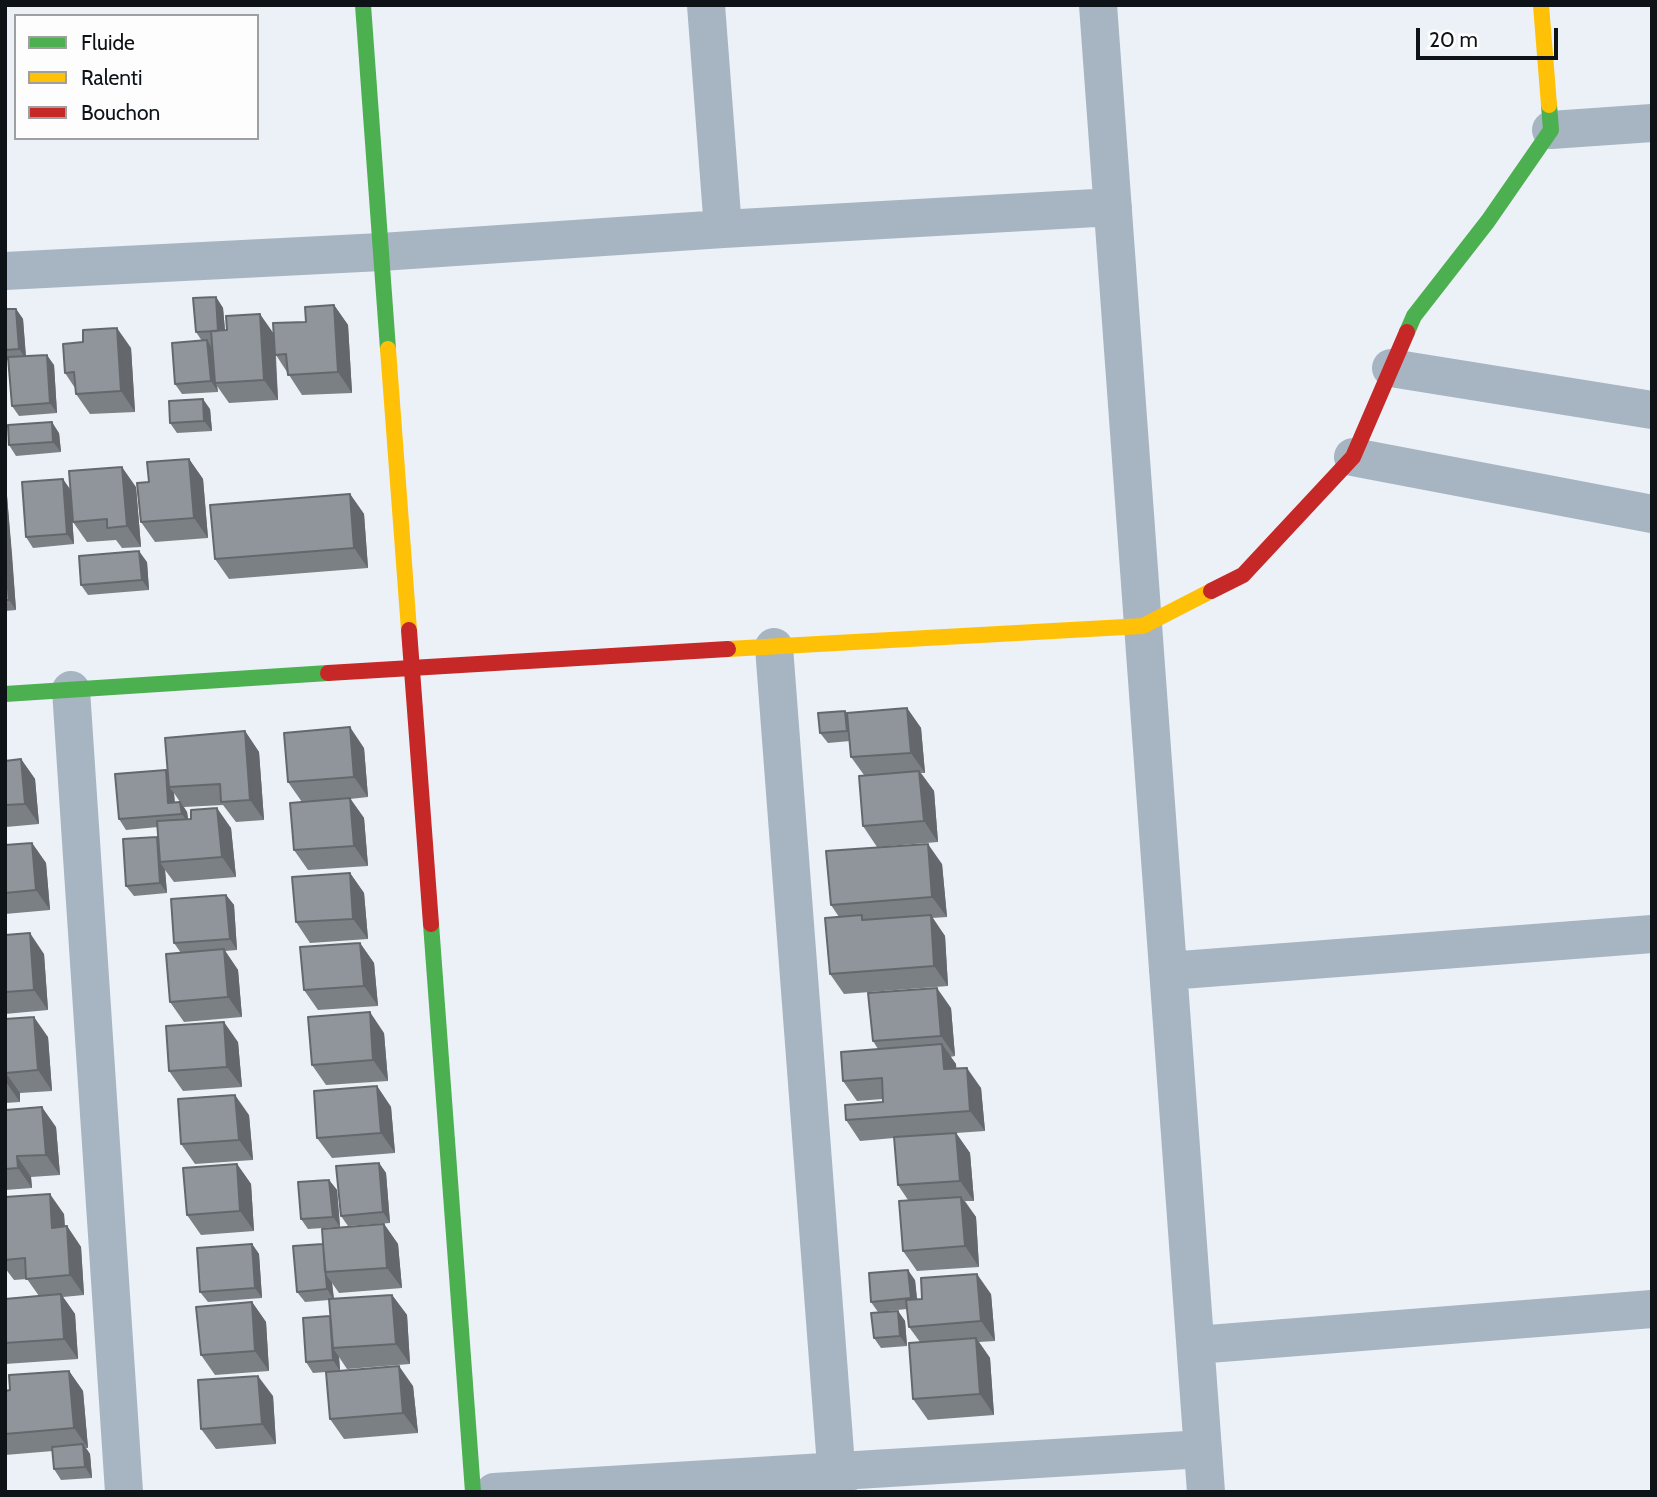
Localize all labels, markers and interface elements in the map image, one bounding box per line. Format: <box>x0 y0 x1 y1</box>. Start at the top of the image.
legend <box>14 14 259 140</box>
scale bar <box>1419 14 1561 58</box>
text: 20 m <box>1429 27 1478 52</box>
text: Fluide <box>81 30 135 55</box>
text: Ralenti <box>81 65 142 90</box>
text: Bouchon <box>81 100 160 125</box>

